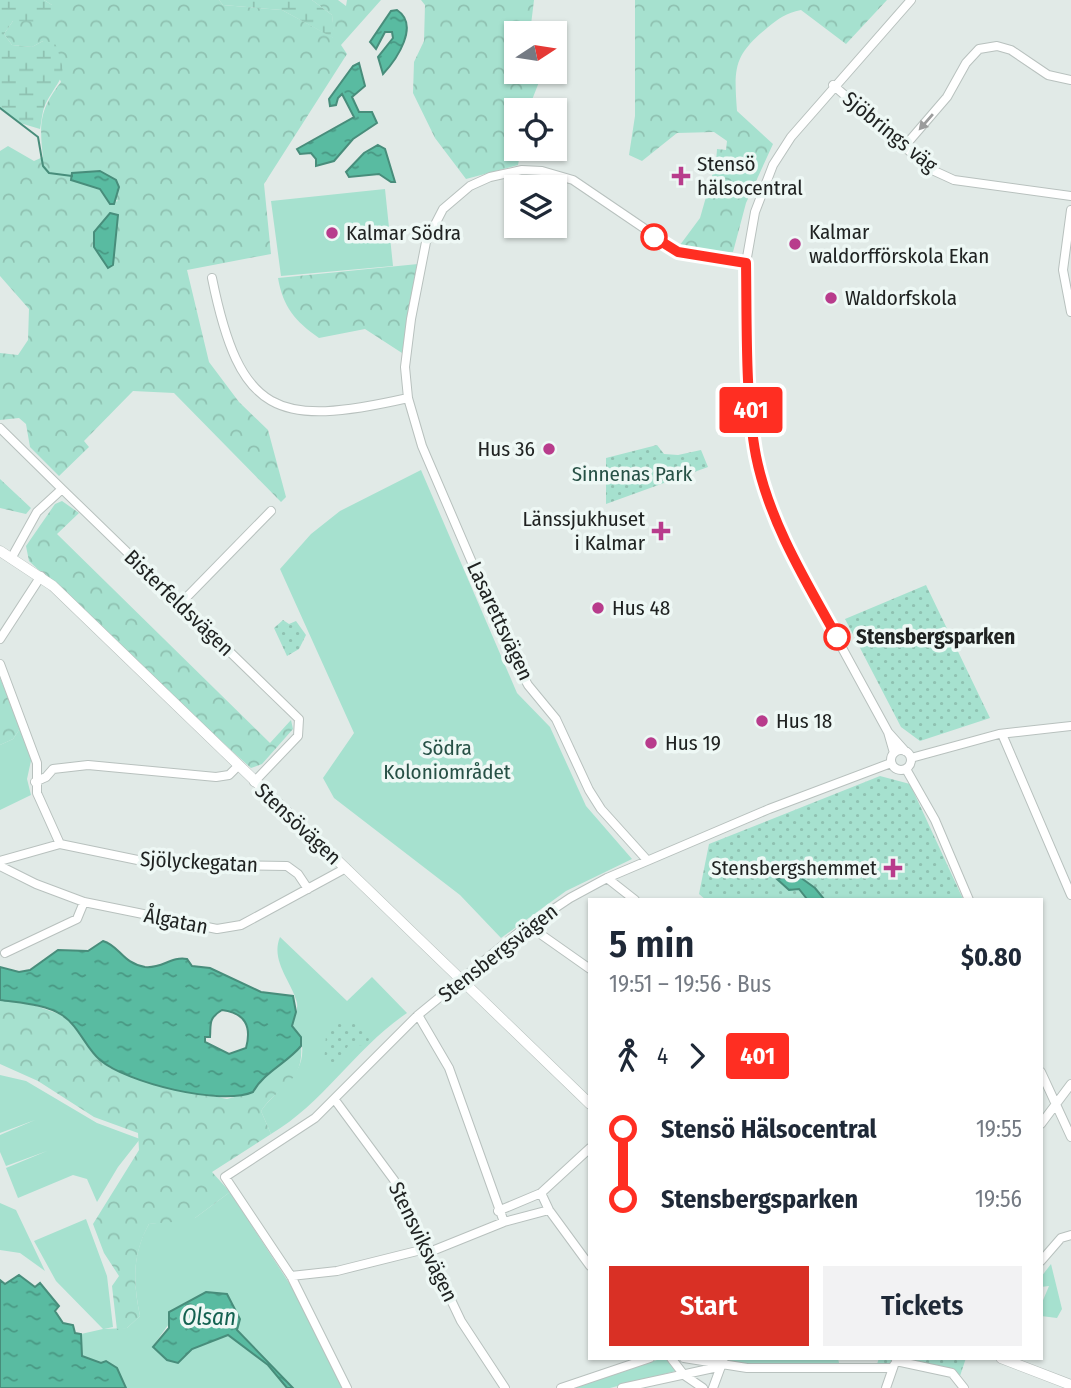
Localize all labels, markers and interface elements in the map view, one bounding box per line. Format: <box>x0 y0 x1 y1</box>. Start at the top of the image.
north arrow <box>504 21 567 84</box>
map controls <box>504 21 567 238</box>
street label: Sjöbrings väg <box>837 86 943 178</box>
button: locate <box>504 98 567 161</box>
one-way arrow <box>919 114 934 131</box>
place label: Stensö hälsocentral <box>697 151 803 201</box>
marker: Stensö hälsocentral <box>671 166 691 186</box>
button: layers <box>504 175 567 238</box>
place label: Kalmar waldorfförskola Ekan <box>809 219 989 269</box>
place label: Kalmar Södra <box>346 220 461 246</box>
unlabelled marker <box>641 224 667 250</box>
marker: Kalmar Södra <box>324 225 340 241</box>
marker: Kalmar waldorfförskola Ekan <box>787 236 803 252</box>
place label: Waldorfskola <box>845 285 957 311</box>
marker: Waldorfskola <box>823 290 839 306</box>
line badge: 401 <box>711 387 791 433</box>
text: 401 <box>733 396 769 424</box>
place label: Hus 36 <box>478 436 535 462</box>
marker: Hus 36 <box>541 441 557 457</box>
park label: Sinnenas Park <box>572 461 693 487</box>
place label: Länssjukhuset i Kalmar <box>522 506 646 556</box>
marker: Länssjukhuset i Kalmar <box>651 521 671 541</box>
street label: Bisterfeldsvägen <box>119 544 239 662</box>
street label: Lasarettsvägen <box>461 557 539 685</box>
place label: Hus 48 <box>612 595 670 621</box>
marker: Hus 48 <box>590 600 606 616</box>
marker: Stensbergsparken <box>824 624 850 650</box>
place label: Stensbergsparken <box>856 624 1015 650</box>
place label: Hus 18 <box>776 708 832 734</box>
marker: Hus 18 <box>754 713 770 729</box>
place label: Hus 19 <box>665 730 721 756</box>
park label: Södra Koloniområdet <box>383 735 511 785</box>
marker: Hus 19 <box>643 735 659 751</box>
street label: Stensövägen <box>249 778 347 870</box>
street label: Sjölyckegatan <box>139 846 259 878</box>
place label: Stensbergshemmet <box>711 855 877 881</box>
marker: Stensbergshemmet <box>883 858 903 878</box>
street label: Stensbergsvägen <box>433 898 563 1008</box>
street label: Ålgatan <box>142 902 210 940</box>
text: 5 min <box>609 921 694 967</box>
text: $0.80 <box>961 942 1022 973</box>
text: 19:51 – 19:56 · Bus <box>609 970 771 998</box>
icon: walk <box>609 1037 647 1075</box>
icon: forward <box>678 1037 716 1075</box>
text: 4 <box>657 1042 668 1070</box>
text: 401 <box>740 1042 775 1070</box>
text: Stensö Hälsocentral <box>661 1114 877 1145</box>
text: 19:55 <box>976 1115 1022 1143</box>
street label: Stensviksvägen <box>383 1178 463 1306</box>
text: Stensbergsparken <box>661 1184 858 1215</box>
text: 19:56 <box>975 1185 1022 1213</box>
button: Start <box>609 1266 809 1346</box>
button: Tickets <box>823 1266 1022 1346</box>
water label: Olsan <box>182 1303 236 1331</box>

